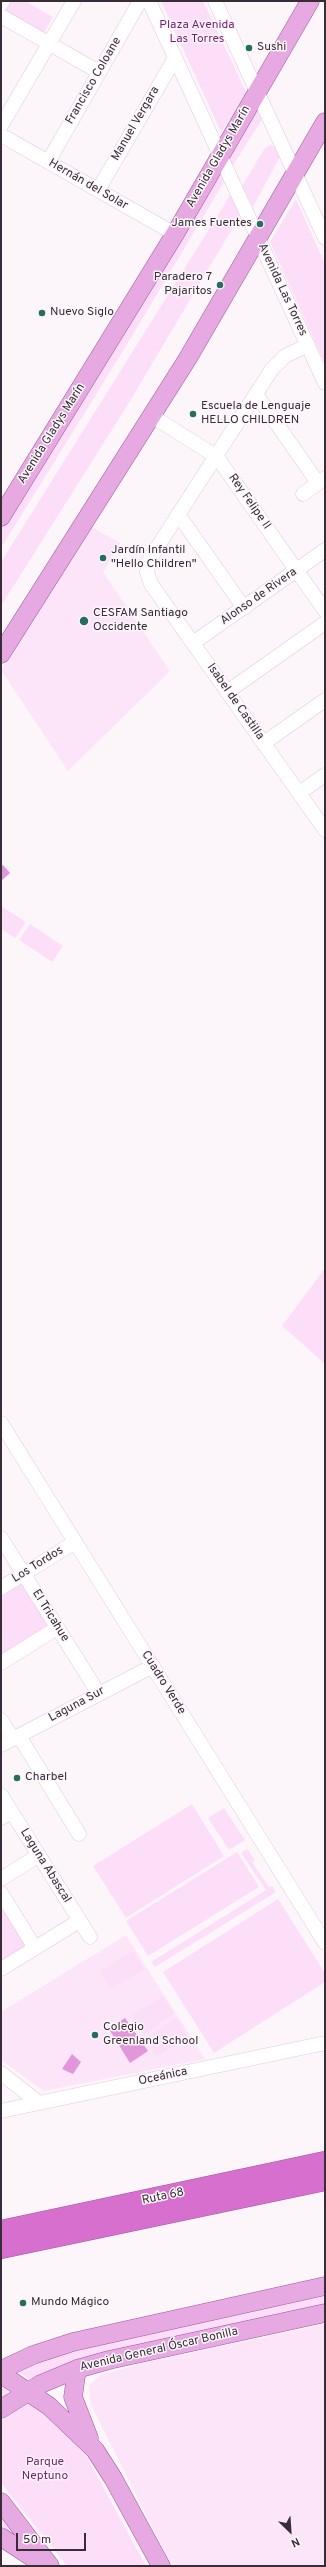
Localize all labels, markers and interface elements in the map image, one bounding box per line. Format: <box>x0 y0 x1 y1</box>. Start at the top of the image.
park label: Plaza Avenida Las Torres <box>159 19 235 47</box>
street label: Francisco Coloane <box>63 35 125 127</box>
place label: Sushi <box>257 41 286 55</box>
marker: Sushi <box>244 43 254 53</box>
street label: Manuel Vergara <box>109 84 163 164</box>
street label: Avenida Gladys Marín <box>184 103 254 211</box>
street label: Hernán del Solar <box>46 156 130 214</box>
place label: James Fuentes <box>171 217 252 231</box>
marker: James Fuentes <box>255 219 265 229</box>
street label: Avenida Las Torres <box>254 241 310 339</box>
place label: Paradero 7 Pajaritos <box>154 271 212 299</box>
marker: Paradero 7 Pajaritos <box>215 280 225 290</box>
place label: Nuevo Siglo <box>50 306 114 320</box>
marker: Nuevo Siglo <box>37 308 47 318</box>
street label: Avenida Gladys Marín <box>15 381 89 487</box>
place label: Escuela de Lenguaje HELLO CHILDREN <box>201 400 311 428</box>
marker: Escuela de Lenguaje HELLO CHILDREN <box>188 409 198 419</box>
street label: Rey Felipe II <box>225 471 273 533</box>
place label: Jardín Infantil "Hello Children" <box>111 544 197 572</box>
marker: Jardín Infantil "Hello Children" <box>98 553 108 563</box>
street label: Alonso de Rivera <box>218 565 300 629</box>
place label: CESFAM Santiago Occidente <box>93 607 188 635</box>
marker: CESFAM Santiago Occidente <box>78 615 90 627</box>
street label: Isabel de Castilla <box>203 661 267 743</box>
street label: Los Tordos <box>10 1544 66 1586</box>
street label: El Tricahue <box>28 1587 72 1645</box>
street label: Cuadro Verde <box>138 1648 188 1718</box>
street label: Laguna Sur <box>46 1684 108 1726</box>
place label: Charbel <box>25 1771 67 1785</box>
marker: Charbel <box>12 1773 22 1783</box>
street label: Laguna Abascal <box>16 1826 74 1906</box>
place label: Colegio Greenland School <box>103 2021 198 2049</box>
marker: Colegio Greenland School <box>90 2030 100 2040</box>
street label: Oceánica <box>137 2065 189 2089</box>
street label: Ruta 68 <box>141 2186 185 2208</box>
place label: Mundo Mágico <box>31 2296 109 2310</box>
marker: Mundo Mágico <box>18 2298 28 2308</box>
street label: Avenida General Óscar Bonilla <box>79 2325 239 2375</box>
park label: Parque Neptuno <box>22 2456 68 2484</box>
north arrow <box>270 2511 310 2551</box>
scale bar <box>18 2525 88 2551</box>
text: 50 m <box>23 2532 51 2548</box>
text: N <box>289 2534 302 2550</box>

